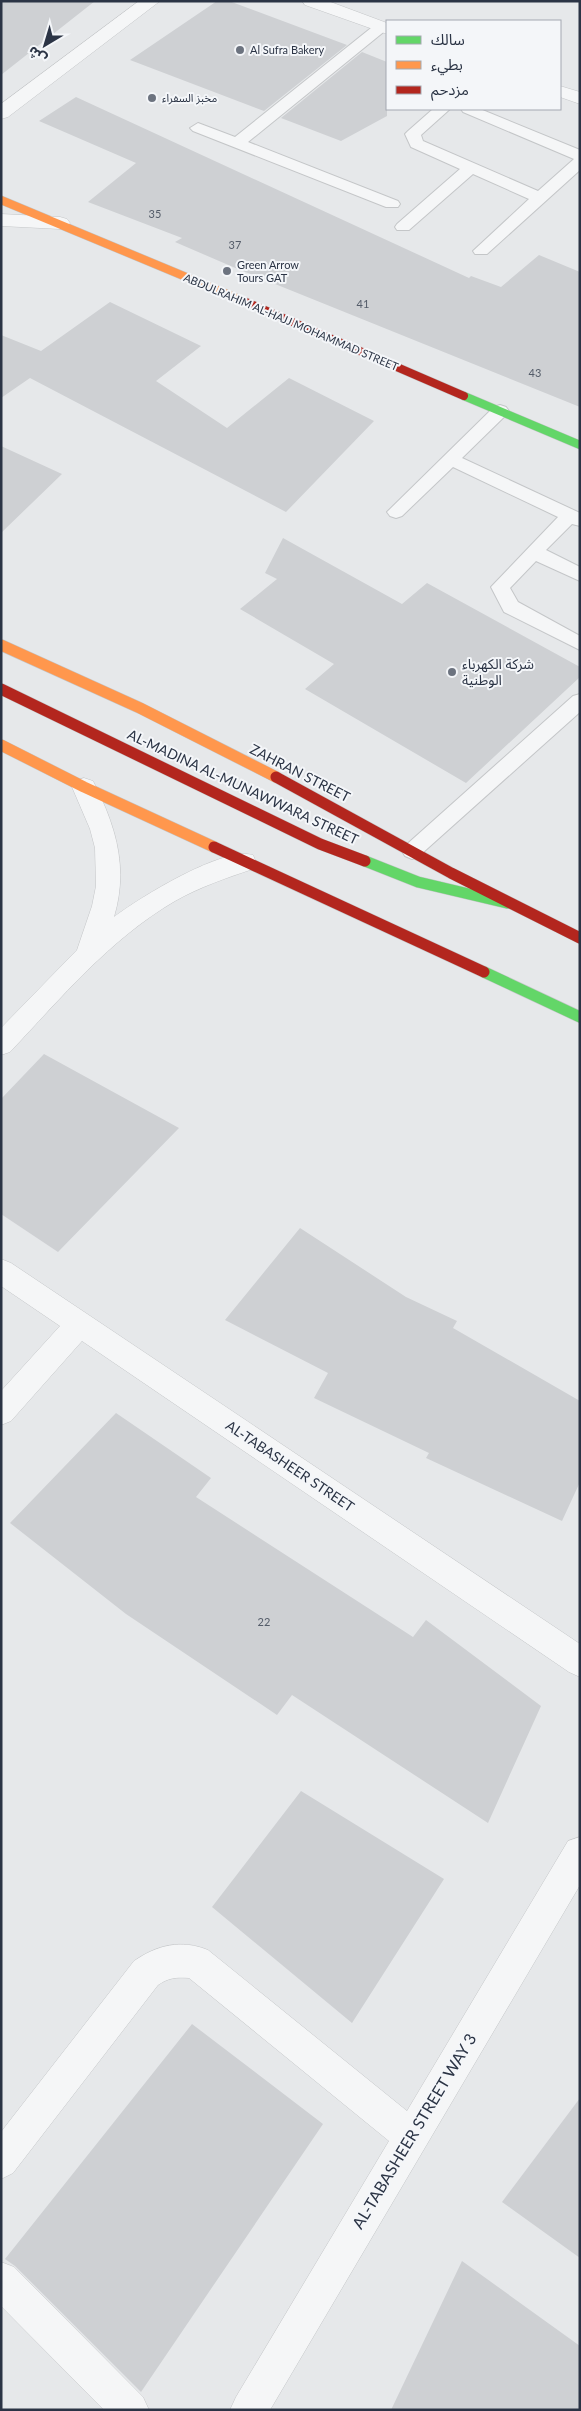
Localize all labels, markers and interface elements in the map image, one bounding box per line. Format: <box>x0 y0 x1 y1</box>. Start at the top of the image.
north arrow <box>20 20 70 70</box>
legend <box>386 20 561 110</box>
text: سالك <box>431 30 465 48</box>
text: ش <box>24 43 49 68</box>
place label: Al Sufra Bakery <box>250 43 324 56</box>
marker: Al Sufra Bakery <box>234 44 246 56</box>
text: بطيء <box>431 55 463 76</box>
text: مزدحم <box>431 80 469 101</box>
place label: مخبز السفراء <box>162 91 217 105</box>
marker: مخبز السفراء <box>146 92 158 104</box>
house number: 35 <box>149 207 161 220</box>
house number: 37 <box>229 238 241 251</box>
place label: Green Arrow Tours GAT <box>237 258 299 284</box>
marker: Green Arrow Tours GAT <box>221 265 233 277</box>
street label: ABDULRAHIM AL-HAJJ MOHAMMAD STREET <box>182 270 401 373</box>
house number: 41 <box>357 297 369 310</box>
house number: 43 <box>529 366 541 379</box>
place label: شركة الكهرباء الوطنية <box>462 655 534 689</box>
marker: شركة الكهرباء الوطنية <box>446 666 458 678</box>
street label: AL-MADINA AL-MUNAWWARA STREET <box>125 725 362 848</box>
street label: ZAHRAN STREET <box>247 740 354 805</box>
street label: AL-TABASHEER STREET <box>223 1416 358 1515</box>
house number: 22 <box>258 1615 270 1628</box>
street label: AL-TABASHEER STREET WAY 3 <box>348 2030 479 2232</box>

